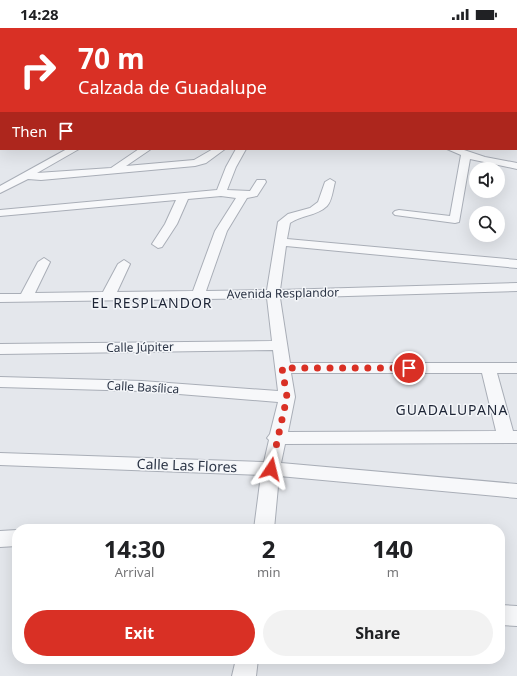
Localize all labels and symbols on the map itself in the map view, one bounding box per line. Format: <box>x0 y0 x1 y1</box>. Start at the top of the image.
street label: Avenida Resplandor <box>227 284 339 302</box>
district label: EL RESPLANDOR <box>91 293 213 312</box>
street label: Calle Júpiter <box>106 338 174 356</box>
pin <box>392 351 426 385</box>
street label: Calle Basílica <box>106 377 180 397</box>
district label: GUADALUPANA <box>396 400 508 419</box>
position arrow <box>250 448 292 490</box>
street label: Calle Las Flores <box>136 454 238 476</box>

